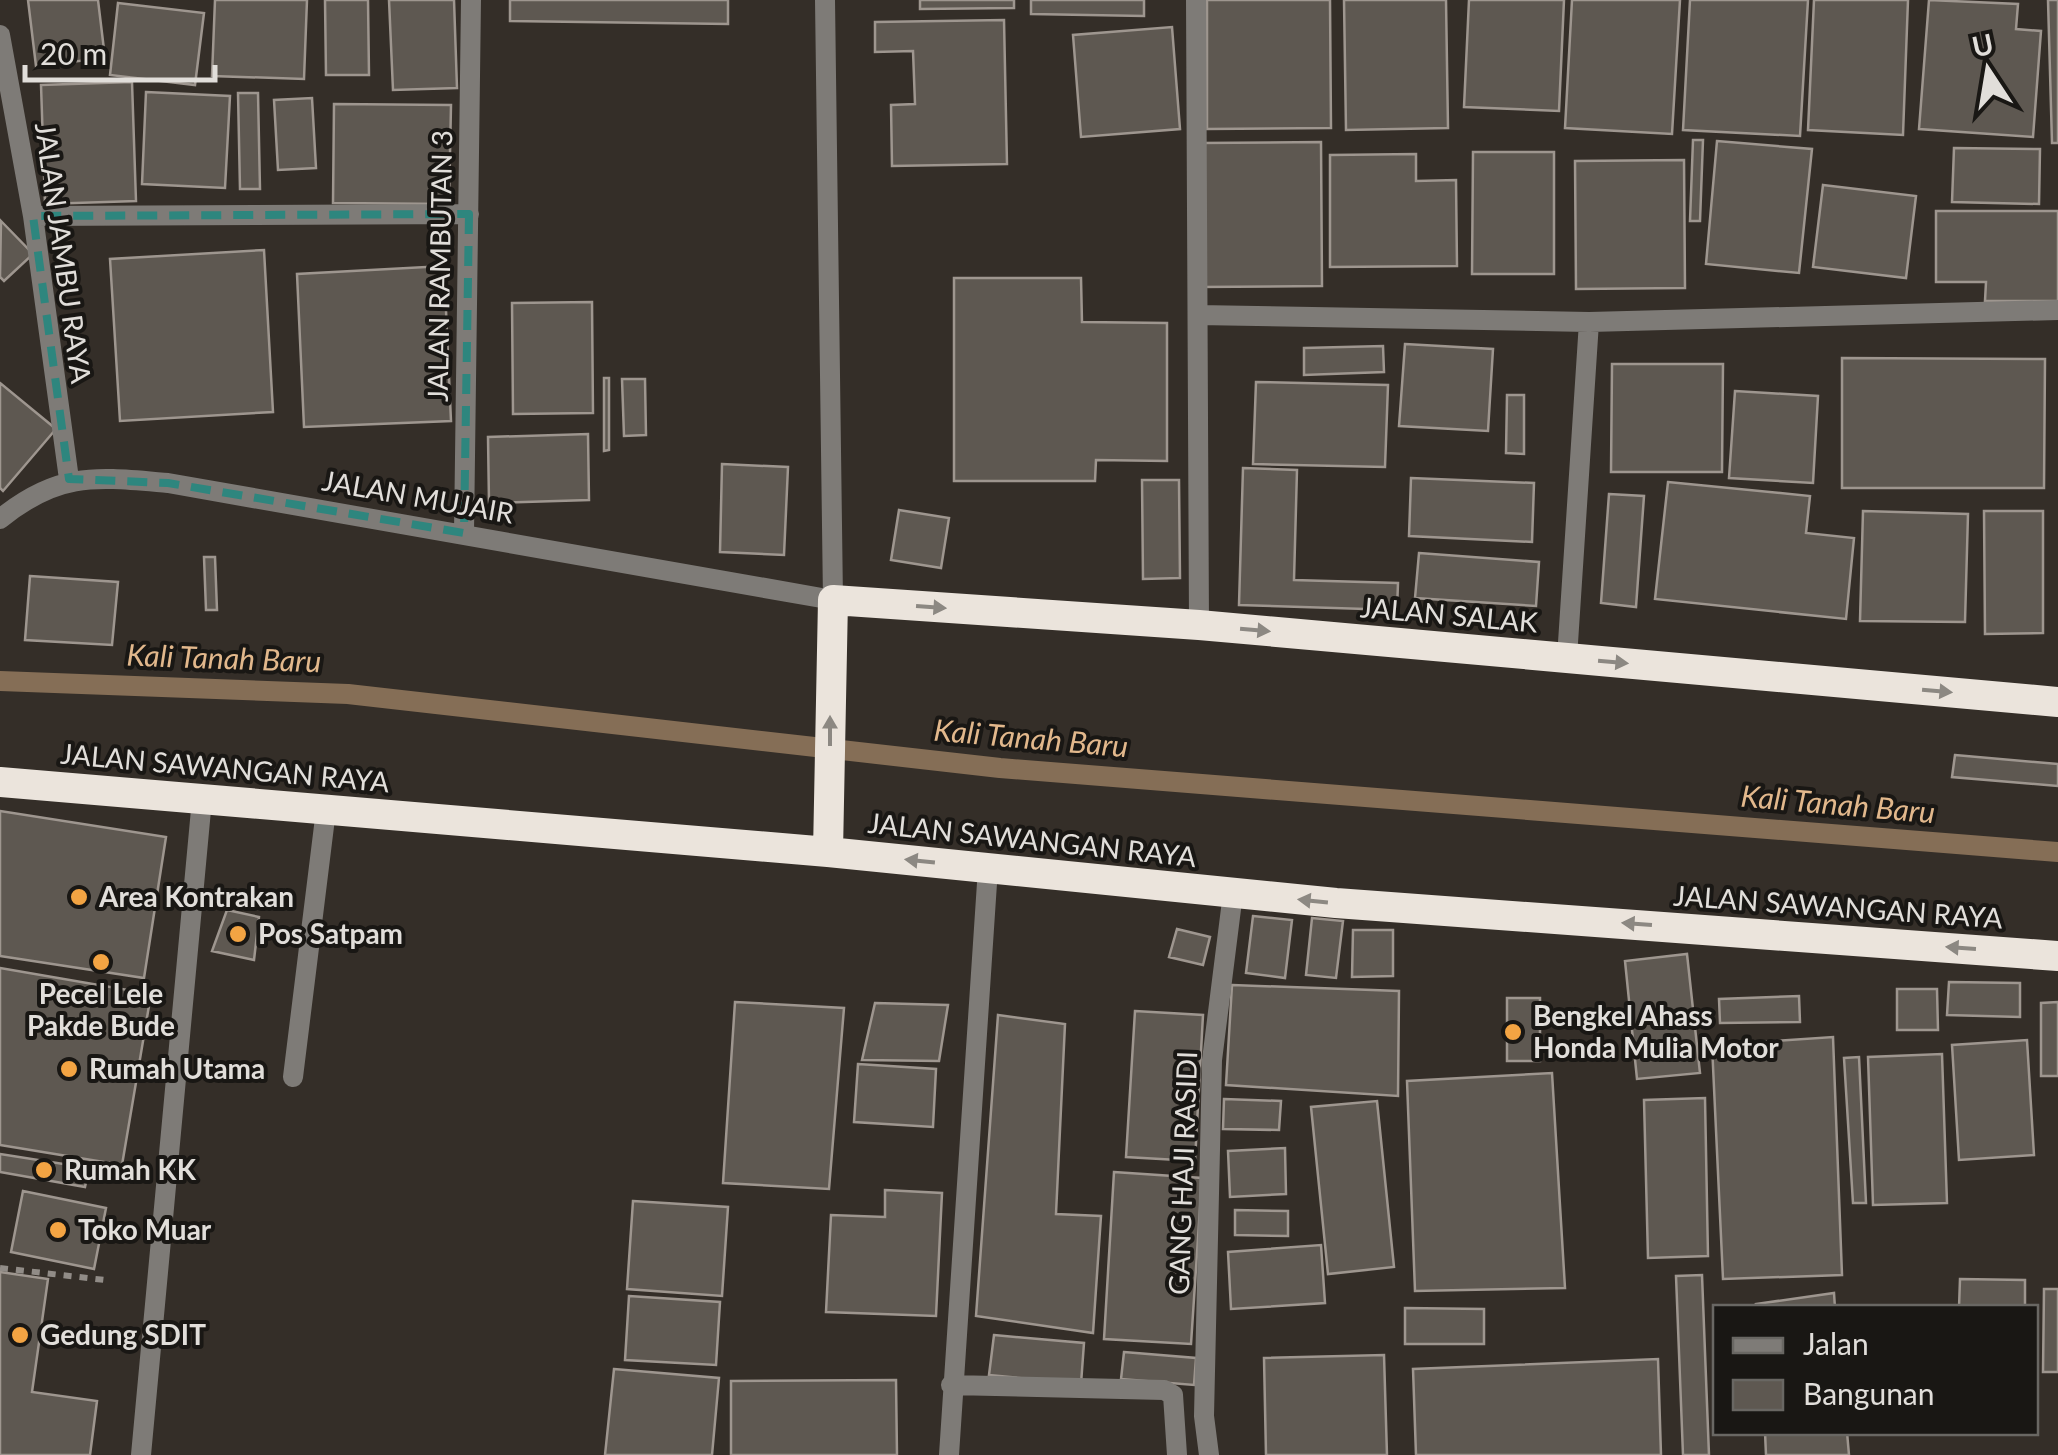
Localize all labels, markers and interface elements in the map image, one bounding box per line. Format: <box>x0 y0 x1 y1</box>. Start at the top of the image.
scale bar <box>25 20 215 82</box>
north arrow <box>1938 20 2038 120</box>
text: U <box>1969 26 1996 63</box>
text: 20 m <box>40 35 107 71</box>
street label: JALAN JAMBU RAYA <box>29 120 99 385</box>
street label: JALAN RAMBUTAN 3 <box>420 130 458 402</box>
street label: JALAN MUJAIR <box>320 462 517 530</box>
street label: JALAN SALAK <box>1359 589 1540 639</box>
one-way arrow <box>915 599 947 615</box>
one-way arrow <box>1239 623 1271 639</box>
water label: Kali Tanah Baru <box>126 636 322 678</box>
one-way arrow <box>1598 655 1630 671</box>
one-way arrow <box>1922 684 1953 700</box>
water label: Kali Tanah Baru <box>933 711 1130 763</box>
one-way arrow <box>822 714 838 746</box>
street label: JALAN SAWANGAN RAYA <box>59 736 391 798</box>
water label: Kali Tanah Baru <box>1740 777 1937 829</box>
street label: JALAN SAWANGAN RAYA <box>866 805 1198 873</box>
one-way arrow <box>903 853 935 869</box>
street label: JALAN SAWANGAN RAYA <box>1672 878 2004 934</box>
place label: Area Kontrakan <box>98 879 294 913</box>
marker: Area Kontrakan <box>68 886 90 908</box>
one-way arrow <box>1296 893 1328 909</box>
place label: Pos Satpam <box>258 916 403 950</box>
one-way arrow <box>1620 916 1652 932</box>
marker: Pos Satpam <box>227 923 249 945</box>
one-way arrow <box>1944 940 1976 956</box>
marker: Pecel Lele Pakde Bude <box>90 951 112 973</box>
place label: Pecel Lele Pakde Bude <box>27 976 175 1042</box>
place label: Bengkel Ahass Honda Mulia Motor <box>1533 998 1779 1064</box>
marker: Bengkel Ahass Honda Mulia Motor <box>1502 1021 1524 1043</box>
street label: GANG HAJI RASIDI <box>1161 1050 1203 1296</box>
place label: Rumah Utama <box>89 1051 265 1085</box>
marker: Rumah Utama <box>58 1058 80 1080</box>
place label: Rumah KK <box>64 1152 197 1186</box>
marker: Rumah KK <box>33 1159 55 1181</box>
place label: Toko Muar <box>78 1212 212 1246</box>
marker: Toko Muar <box>47 1219 69 1241</box>
legend <box>1713 1305 2038 1435</box>
place label: Gedung SDIT <box>40 1317 206 1351</box>
marker: Gedung SDIT <box>9 1324 31 1346</box>
text: Jalan <box>1803 1325 1869 1361</box>
text: Bangunan <box>1803 1375 1935 1411</box>

